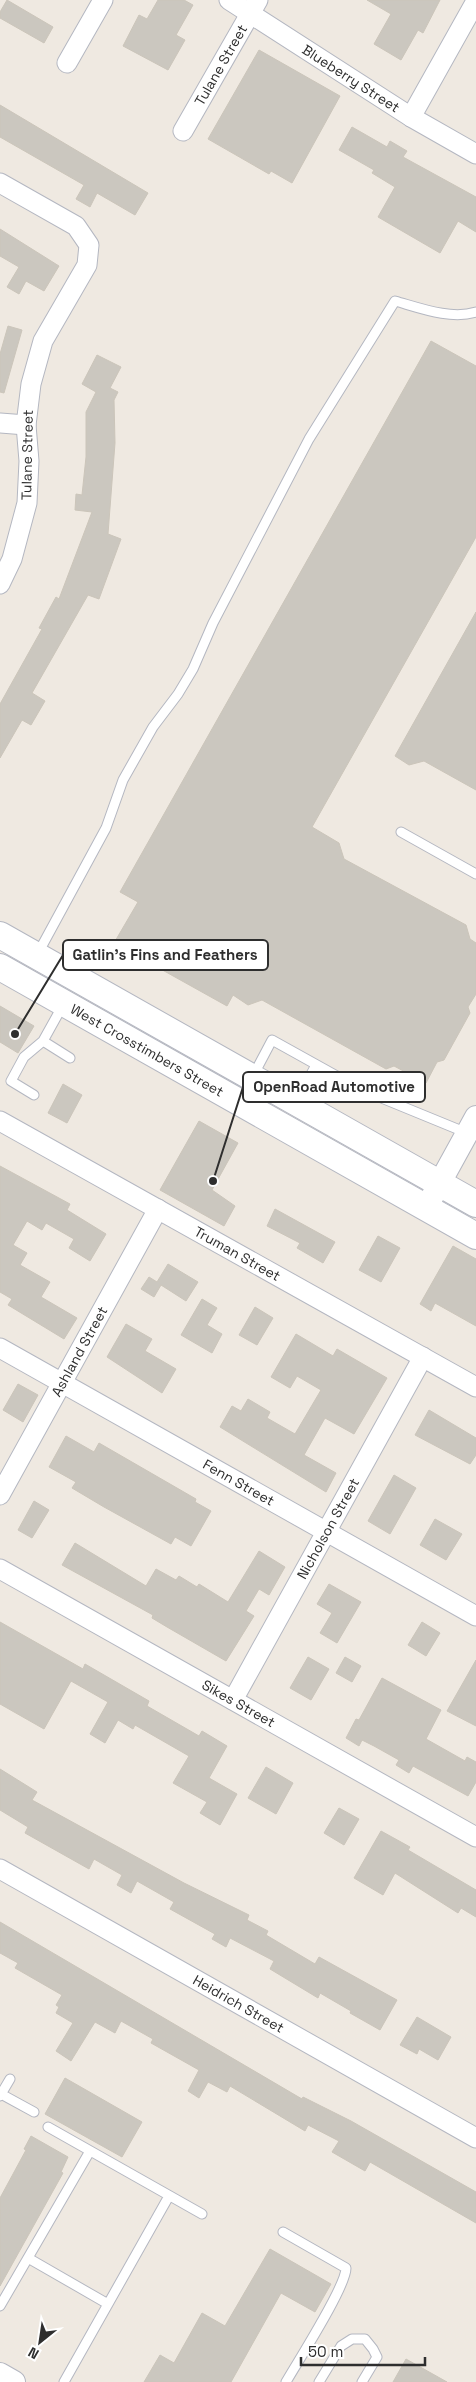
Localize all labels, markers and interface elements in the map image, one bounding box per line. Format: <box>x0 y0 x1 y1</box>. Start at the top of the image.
street label: Tulane Street <box>190 21 251 109</box>
street label: Blueberry Street <box>299 40 403 116</box>
street label: Tulane Street <box>17 410 37 500</box>
callout: Gatlin's Fins and Feathers <box>63 940 268 970</box>
text: Gatlin's Fins and Feathers <box>72 945 258 964</box>
street label: West Crosstimbers Street <box>67 1000 227 1101</box>
callout: OpenRoad Automotive <box>243 1072 425 1102</box>
text: OpenRoad Automotive <box>253 1077 415 1096</box>
street label: Truman Street <box>191 1222 284 1285</box>
street label: Ashland Street <box>47 1303 111 1400</box>
street label: Fenn Street <box>200 1455 278 1510</box>
street label: Nicholson Street <box>293 1475 363 1582</box>
street label: Sikes Street <box>199 1676 279 1731</box>
street label: Heidrich Street <box>190 1971 287 2037</box>
north arrow <box>15 2317 65 2367</box>
scale bar <box>301 2334 425 2366</box>
text: 50 m <box>308 2342 343 2361</box>
text: N <box>25 2343 42 2363</box>

